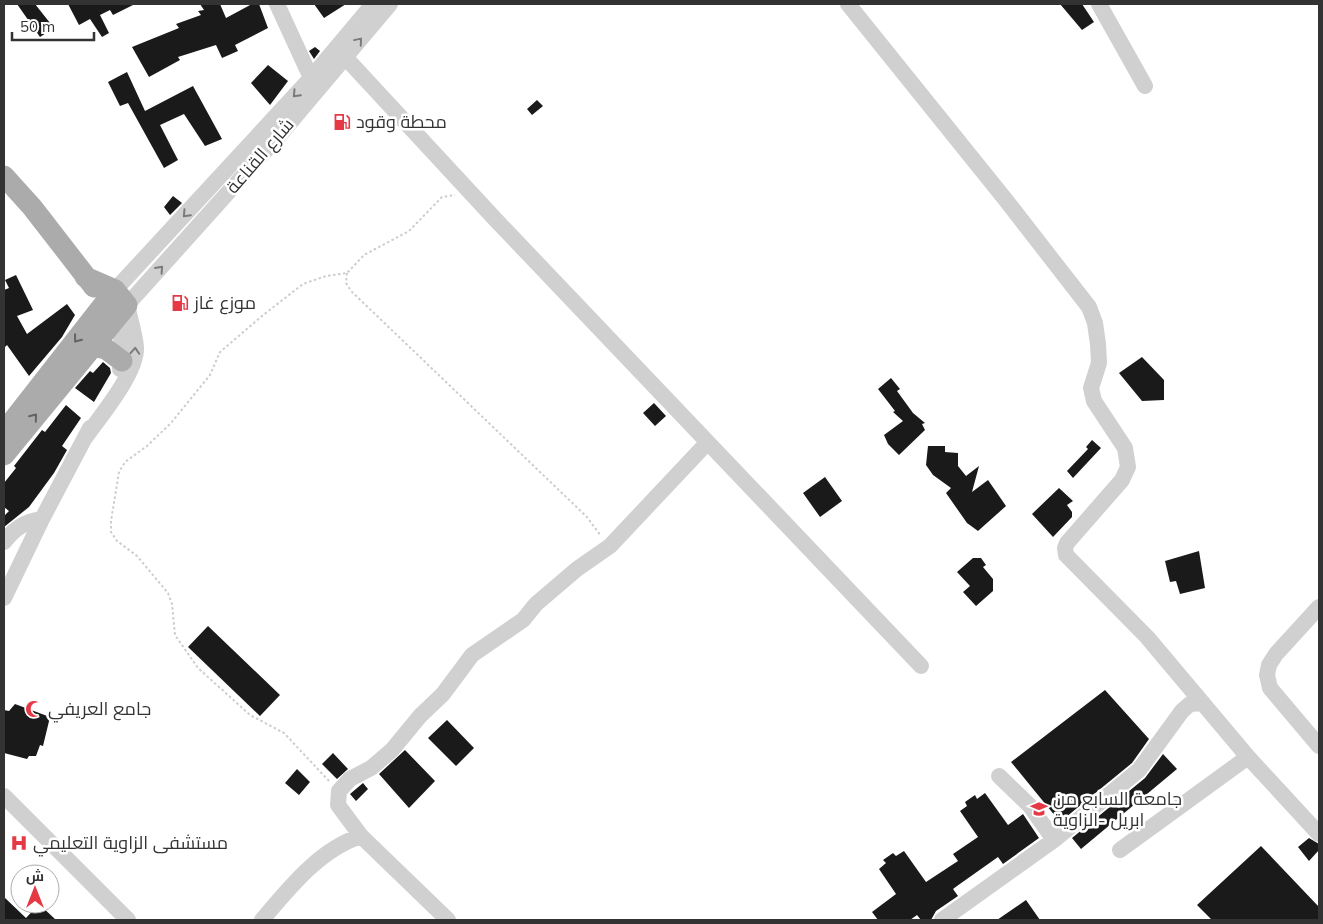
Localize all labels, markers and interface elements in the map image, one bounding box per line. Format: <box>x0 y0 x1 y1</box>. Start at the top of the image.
scale bar <box>12 10 95 42</box>
text: 50 m <box>20 17 55 36</box>
one-way arrow <box>353 38 361 47</box>
one-way arrow <box>293 89 302 98</box>
place label: محطة وقود <box>356 110 447 133</box>
fuel station icon: محطة وقود <box>332 112 352 132</box>
street label: شارع القناعة <box>221 113 299 199</box>
one-way arrow <box>183 208 192 217</box>
one-way arrow <box>154 265 163 274</box>
place label: موزع غاز <box>193 291 256 315</box>
fuel station icon: موزع غاز <box>170 293 190 313</box>
one-way arrow <box>74 333 82 342</box>
one-way arrow <box>129 347 140 355</box>
one-way arrow <box>29 414 37 423</box>
place label: جامع العريفي <box>48 697 151 723</box>
mosque icon: جامع العريفي <box>24 699 44 719</box>
place label: جامعة السابع من ابريل -الزاوية <box>1053 787 1182 831</box>
school or university icon: جامعة السابع من ابريل -الزاوية <box>1029 799 1049 819</box>
place label: مستشفى الزاوية التعليمي <box>33 831 228 857</box>
hospital icon: مستشفى الزاوية التعليمي <box>9 833 29 853</box>
north arrow <box>10 864 60 914</box>
text: ش <box>26 867 44 885</box>

